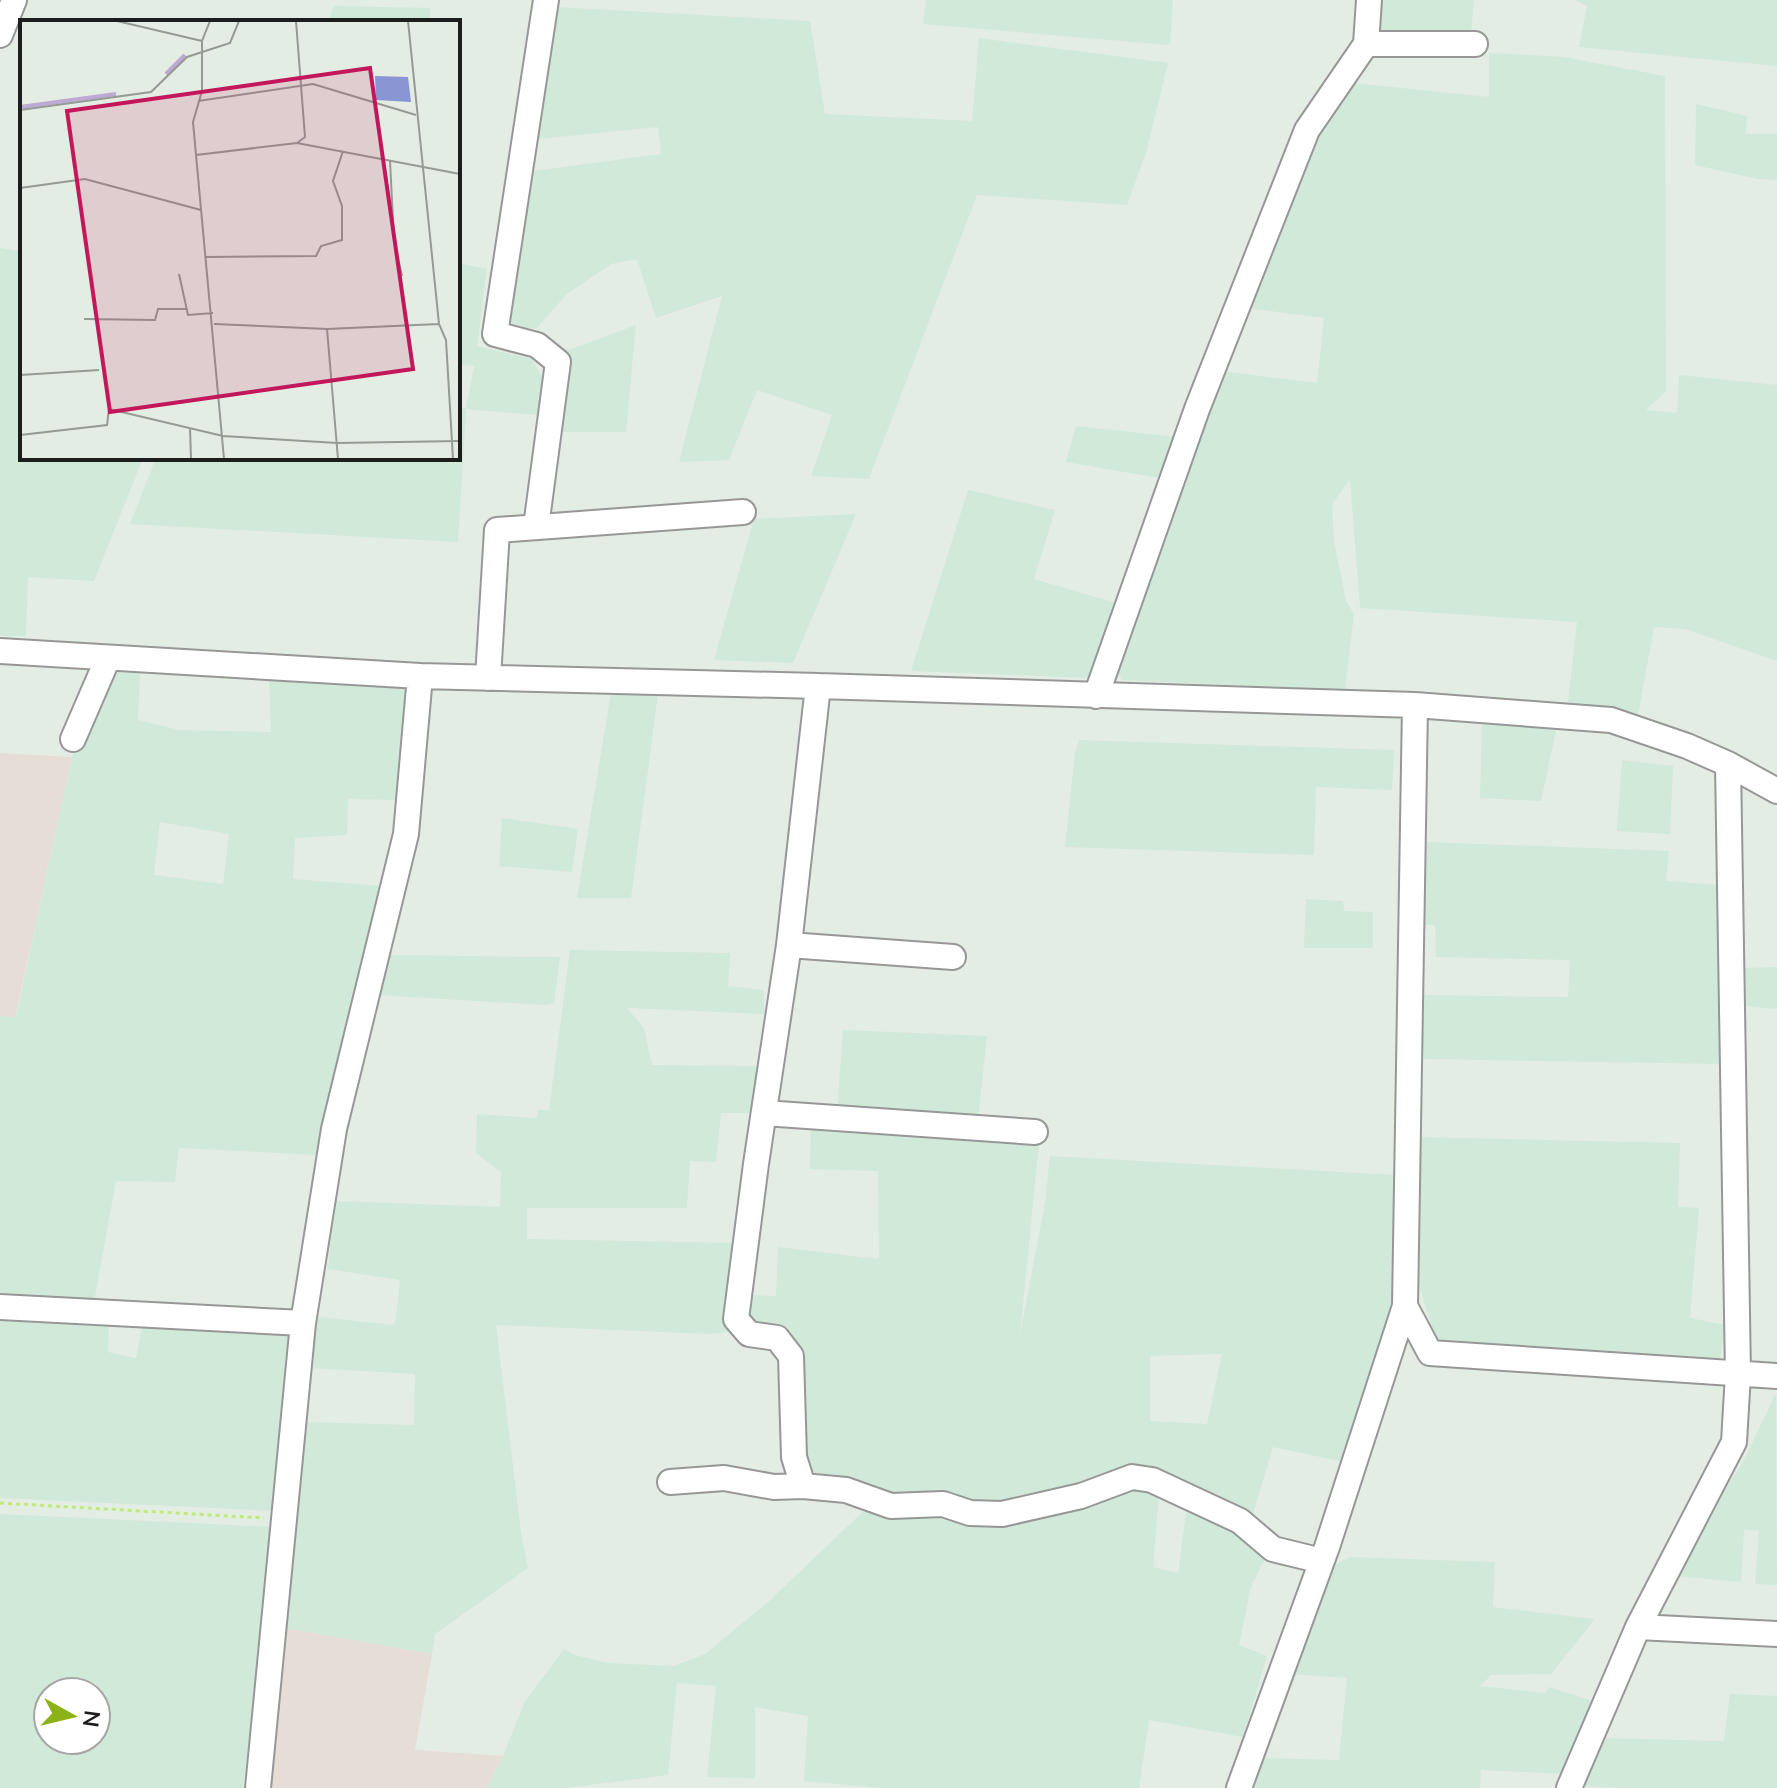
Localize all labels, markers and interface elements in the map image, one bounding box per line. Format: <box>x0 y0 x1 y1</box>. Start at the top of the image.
inset map <box>20 20 460 460</box>
north arrow <box>32 1676 112 1756</box>
text: N <box>77 1709 107 1729</box>

